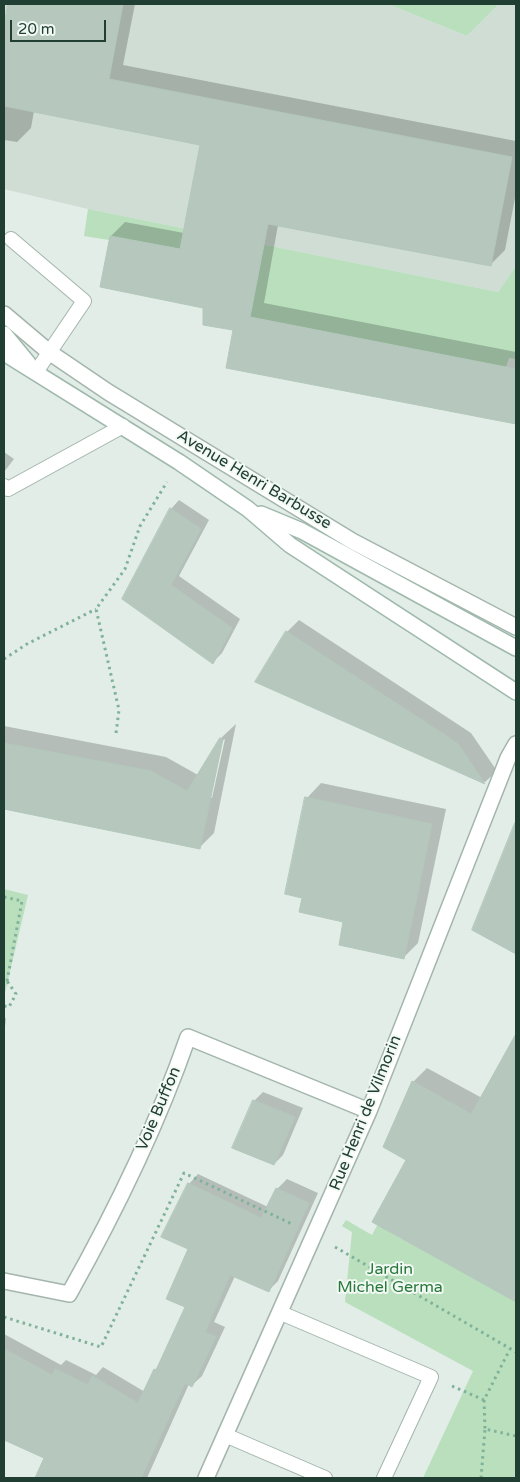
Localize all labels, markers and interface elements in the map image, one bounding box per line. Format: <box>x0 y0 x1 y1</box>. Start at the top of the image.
scale bar <box>12 10 109 42</box>
text: 20 m <box>18 20 55 38</box>
street label: Avenue Henri Barbusse <box>173 426 335 534</box>
street label: Rue Henri de Vilmorin <box>326 1033 406 1193</box>
street label: Voie Buffon <box>133 1064 185 1154</box>
park label: Jardin Michel Germa <box>337 1260 443 1298</box>

